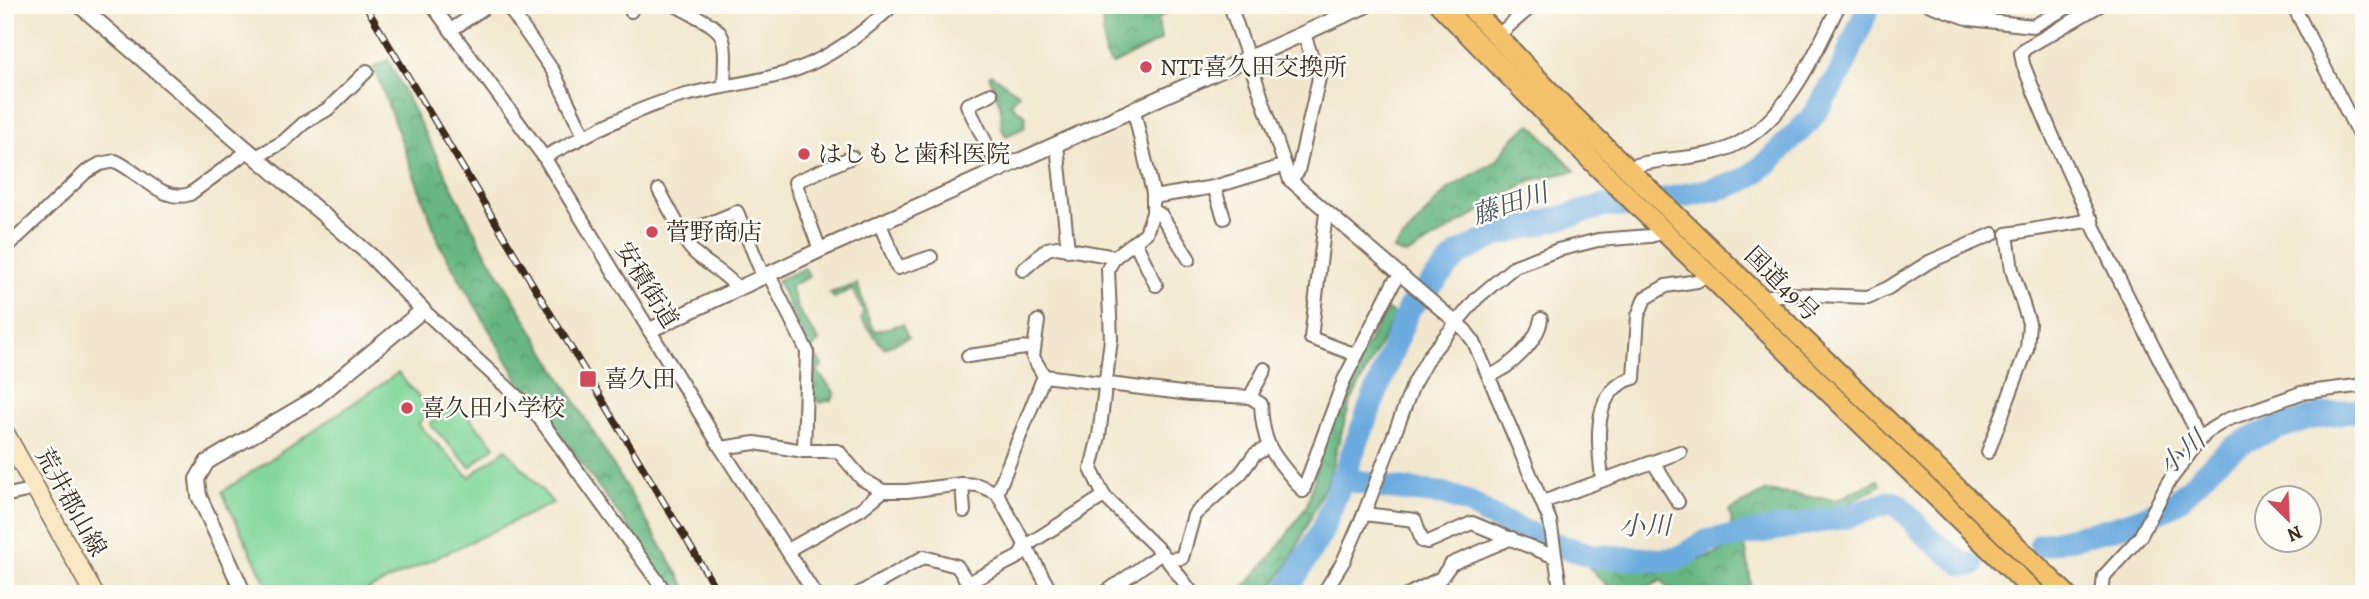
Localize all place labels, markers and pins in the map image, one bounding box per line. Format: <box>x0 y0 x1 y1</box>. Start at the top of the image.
place label: NTT喜久田交換所 <box>1160 51 1347 83</box>
marker: NTT喜久田交換所 <box>1138 59 1154 75</box>
place label: はしもと歯科医院 <box>818 138 1010 170</box>
marker: はしもと歯科医院 <box>796 146 812 162</box>
place label: 菅野商店 <box>666 216 762 248</box>
marker: 菅野商店 <box>644 224 660 240</box>
place label: 喜久田 <box>604 363 676 395</box>
marker: 喜久田 <box>578 369 598 389</box>
place label: 喜久田小学校 <box>421 392 565 424</box>
marker: 喜久田小学校 <box>399 400 415 416</box>

